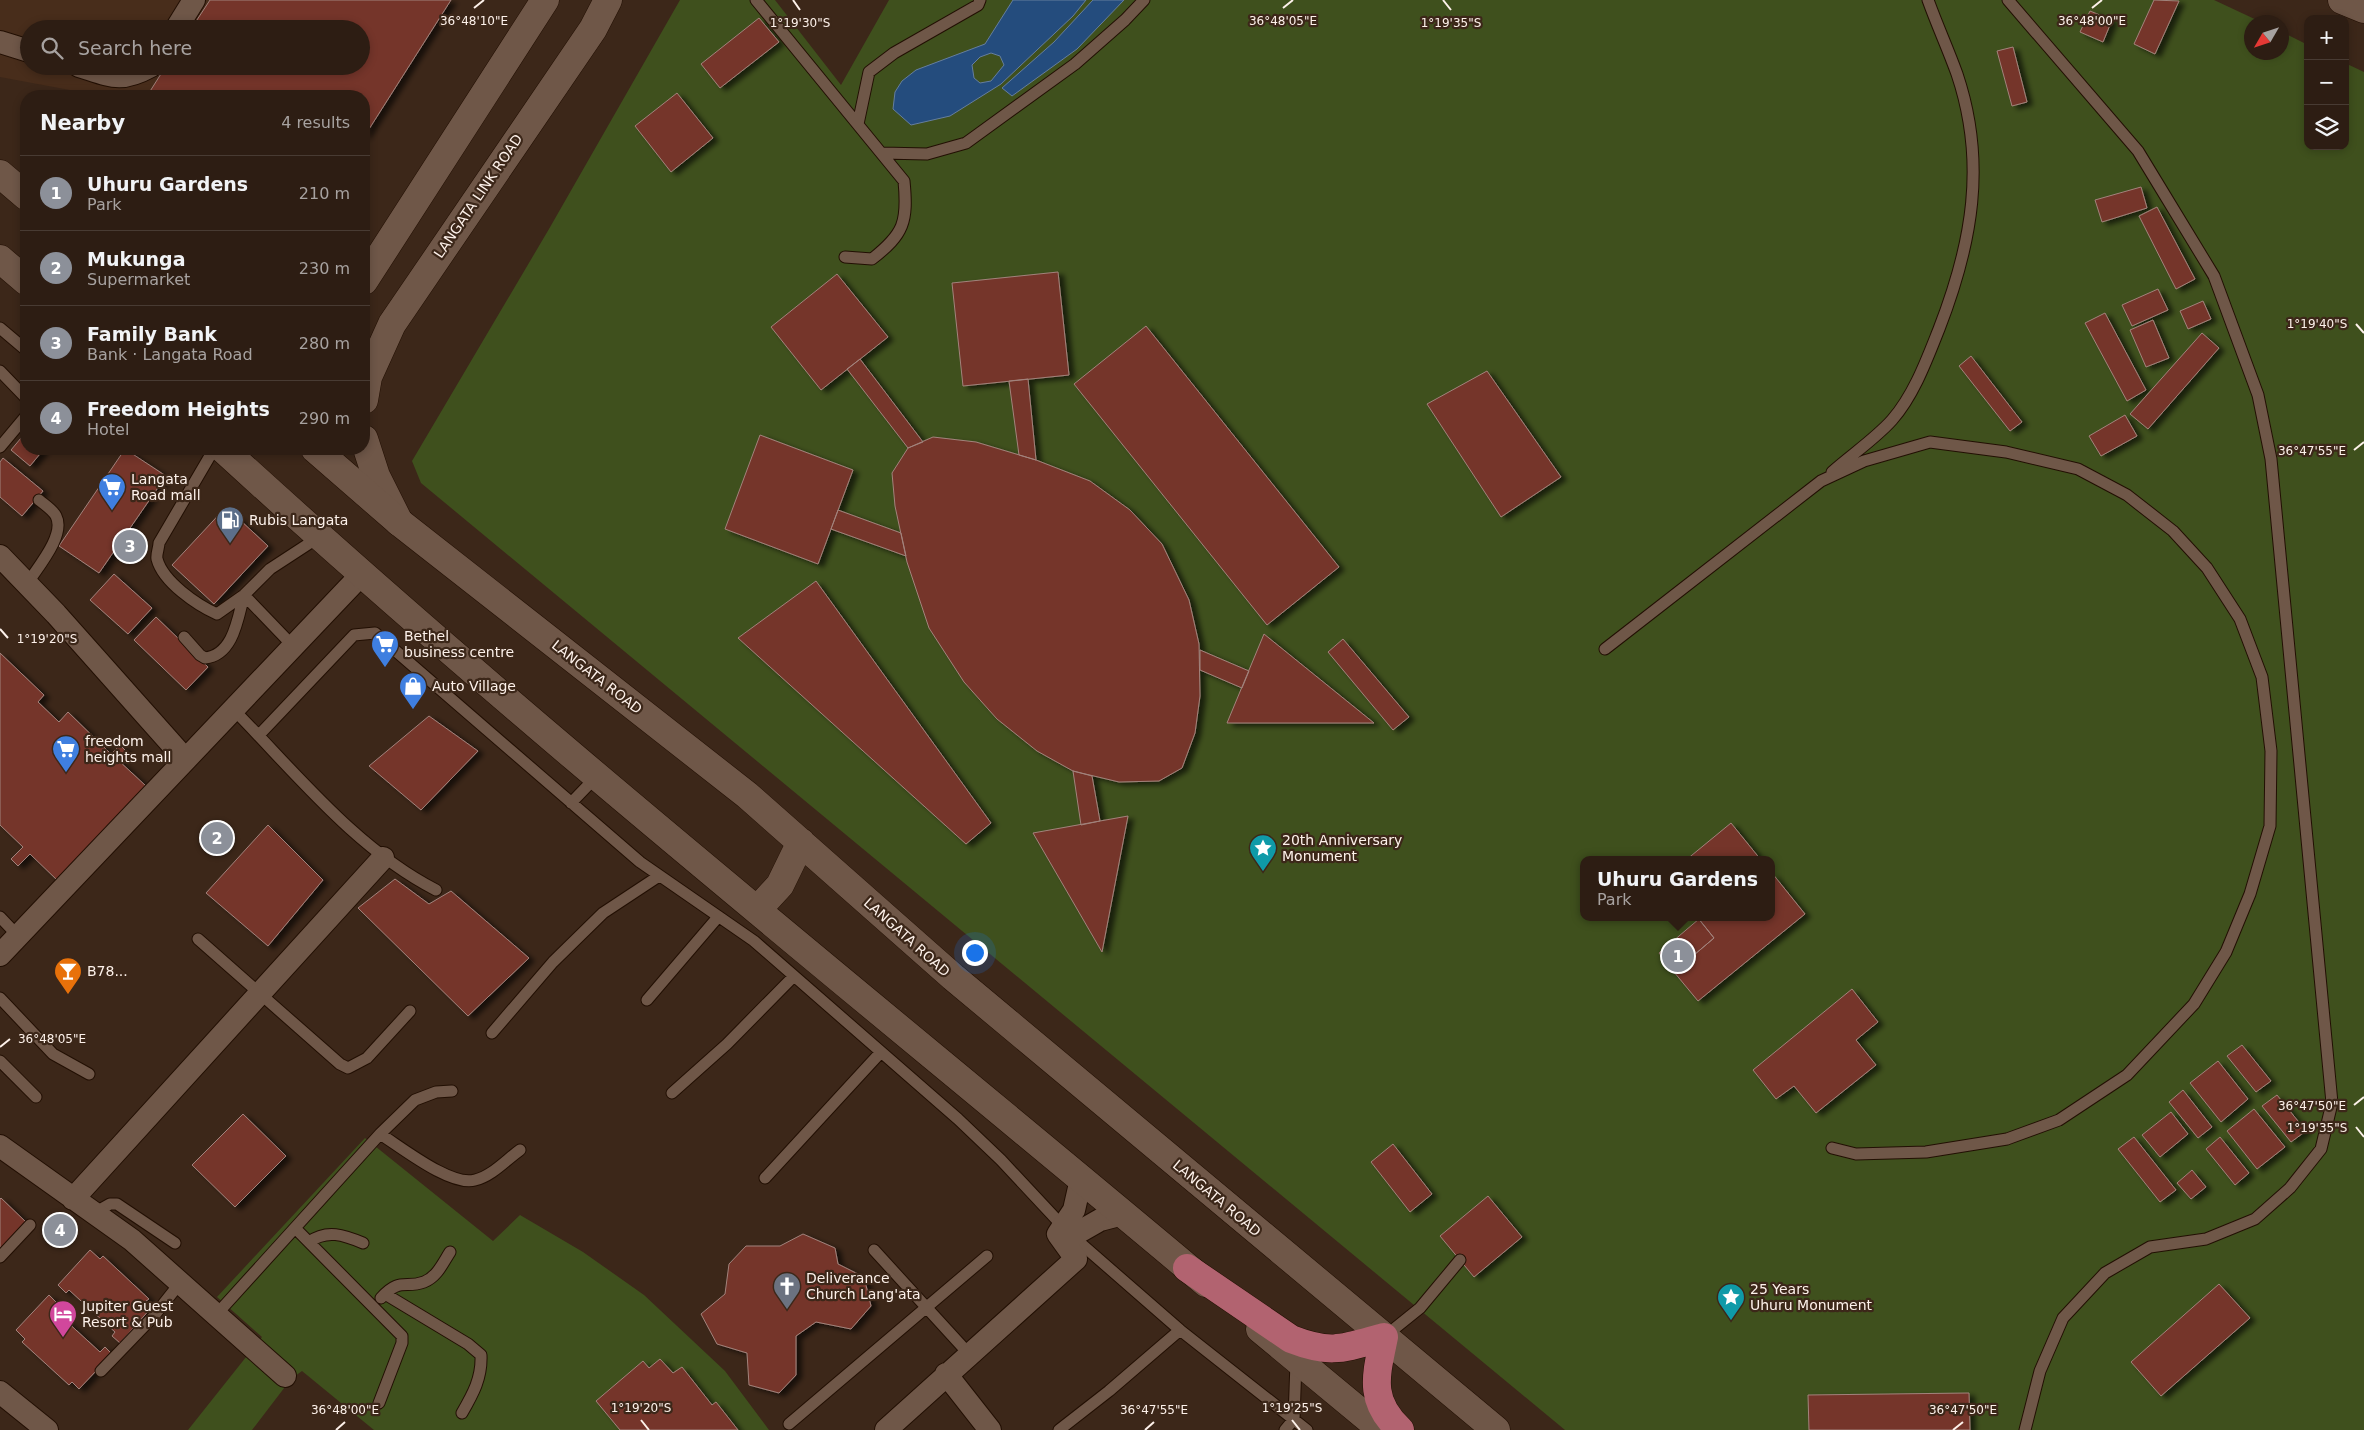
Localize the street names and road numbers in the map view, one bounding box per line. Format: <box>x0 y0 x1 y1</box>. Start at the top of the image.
street label: LANGATA LINK ROAD <box>431 131 525 261</box>
street label: LANGATA ROAD <box>549 637 645 717</box>
street label: LANGATA ROAD <box>861 894 953 980</box>
street label: LANGATA ROAD <box>1170 1157 1264 1239</box>

